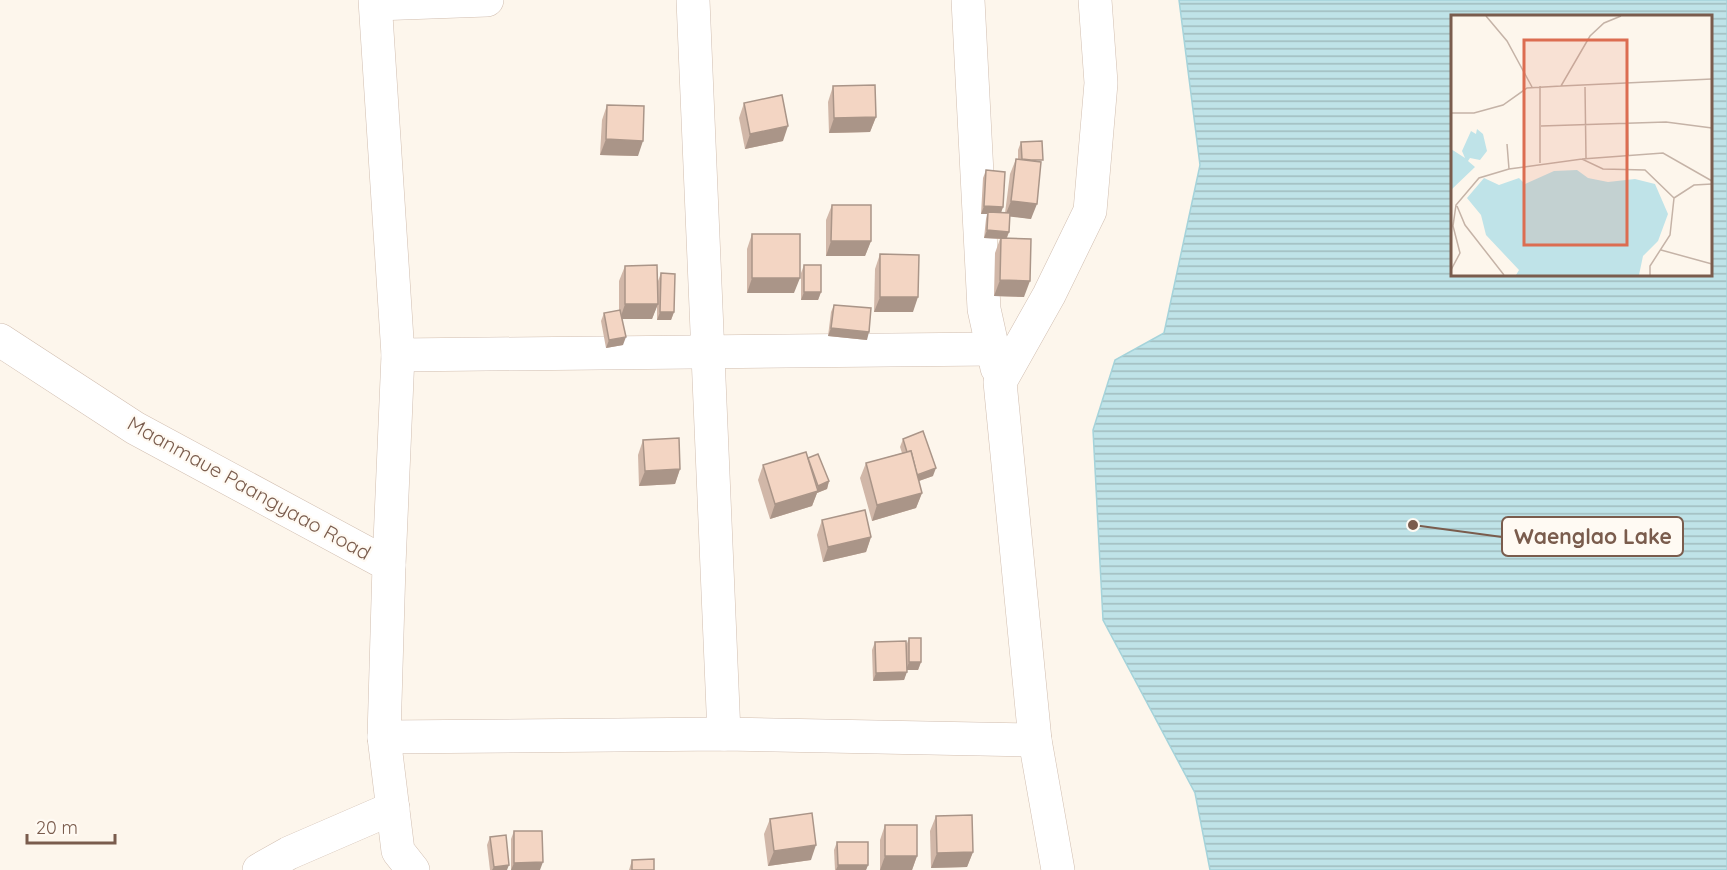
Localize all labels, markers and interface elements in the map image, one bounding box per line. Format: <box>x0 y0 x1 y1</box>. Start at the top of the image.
inset map <box>1451 15 1712 276</box>
street label: Maanmaue Paangyaao Road <box>123 410 375 565</box>
callout: Waenglao Lake <box>1502 517 1683 556</box>
text: Waenglao Lake <box>1514 523 1672 549</box>
scale bar <box>27 807 116 845</box>
text: 20 m <box>36 816 78 839</box>

